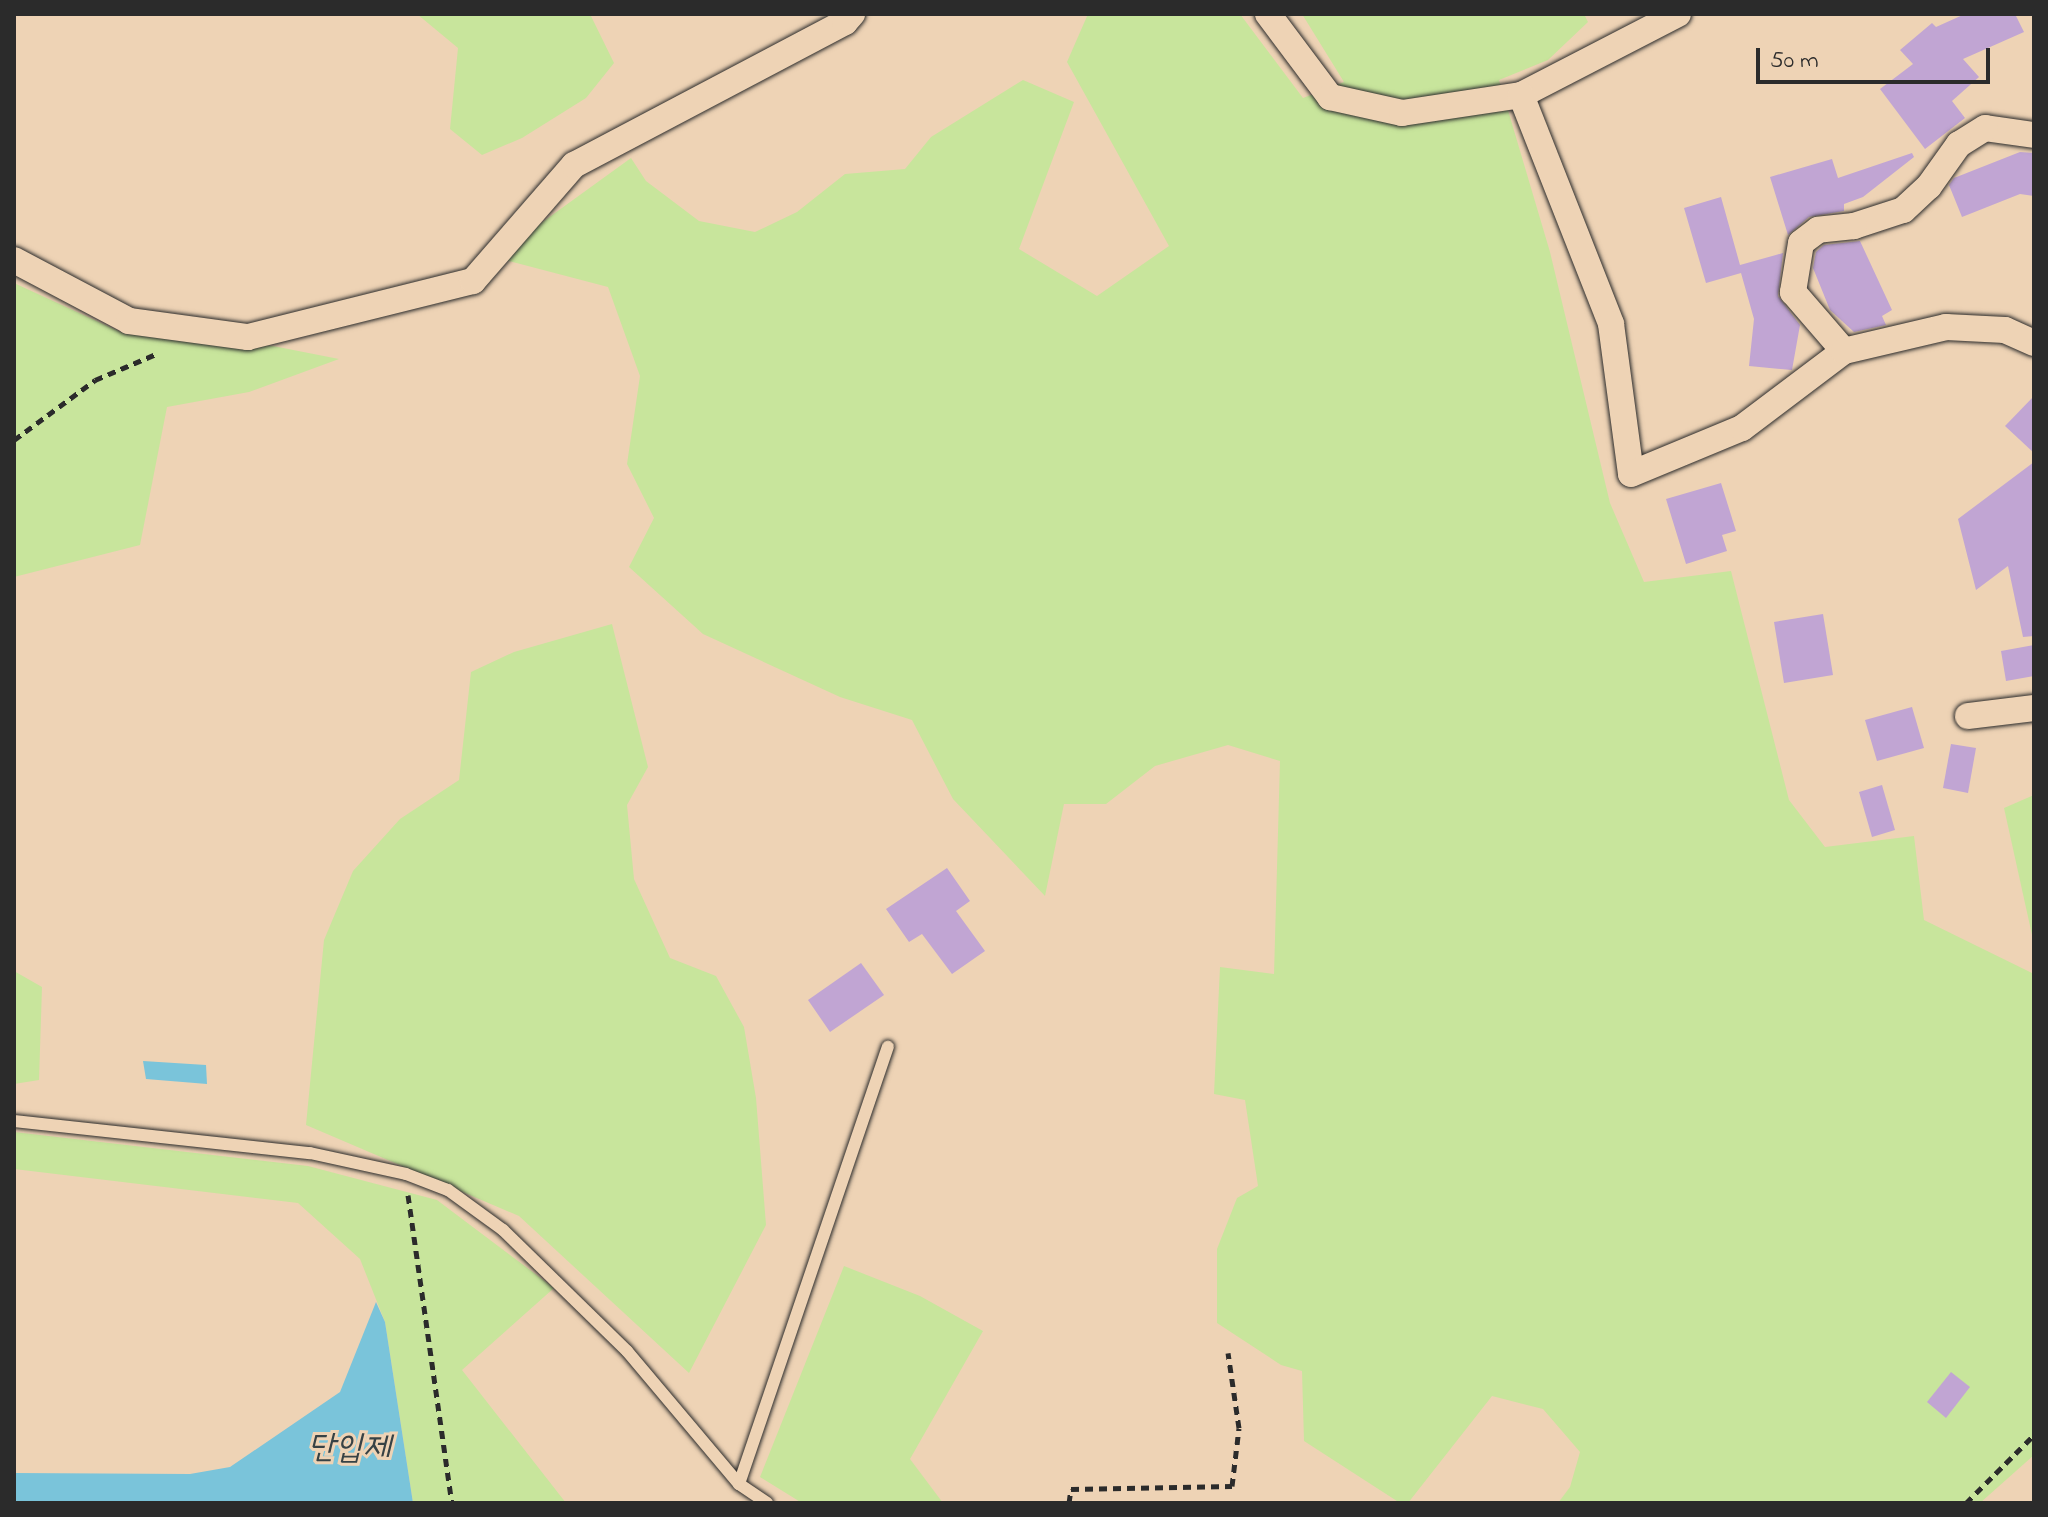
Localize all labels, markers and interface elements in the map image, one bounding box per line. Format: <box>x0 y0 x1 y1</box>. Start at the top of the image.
scale bar <box>1760 32 1994 82</box>
text: 50 m <box>1770 44 1819 79</box>
water label: 단입제 <box>308 1430 390 1470</box>

